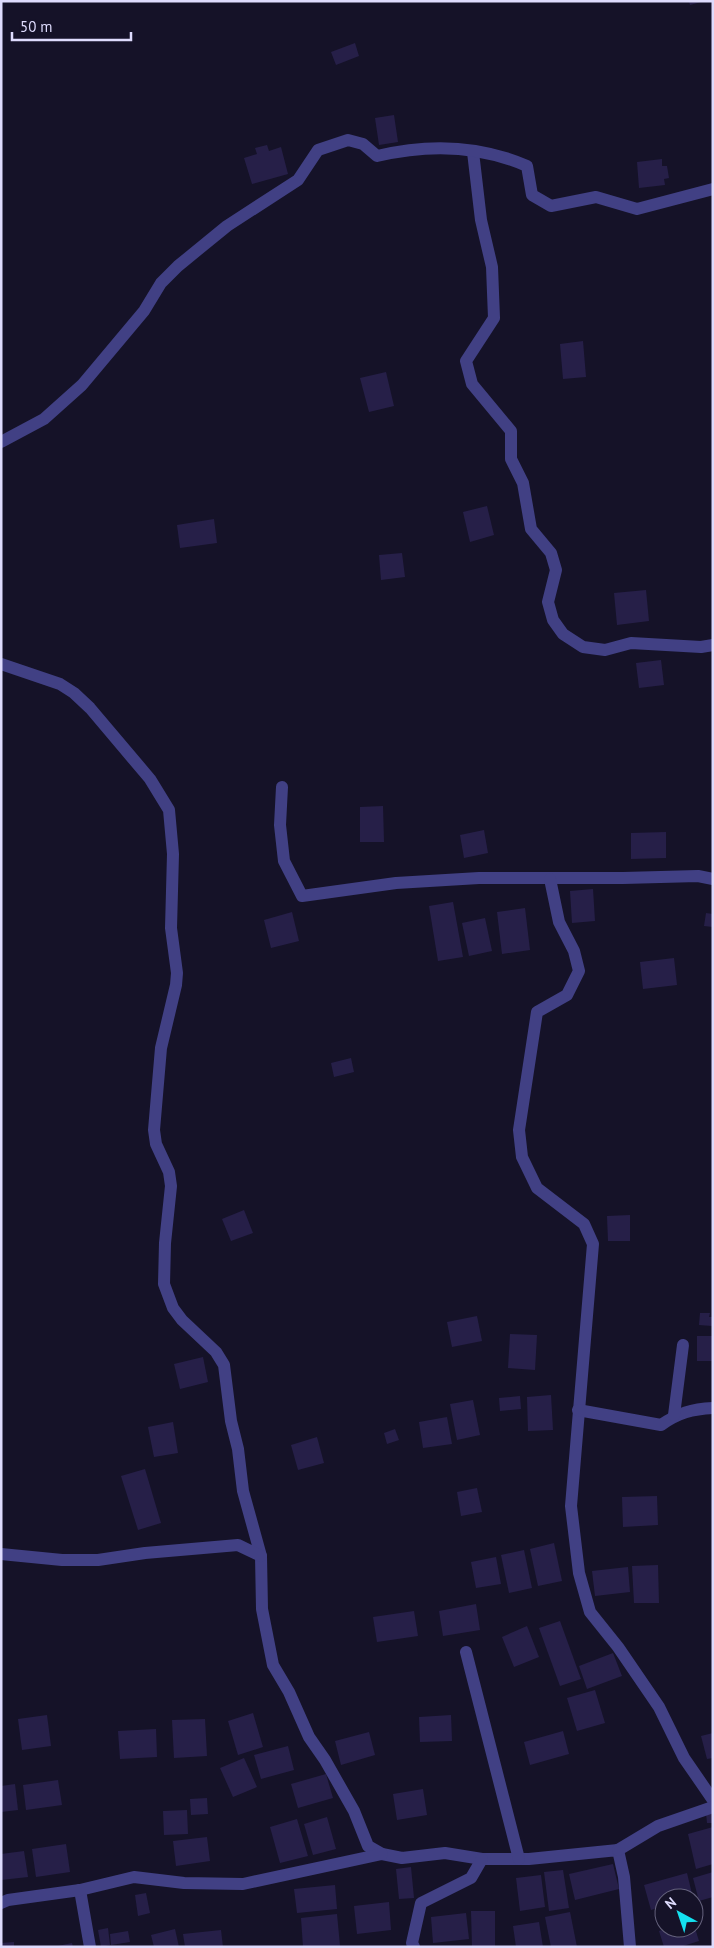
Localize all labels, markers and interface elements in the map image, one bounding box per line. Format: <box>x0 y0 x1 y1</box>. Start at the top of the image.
scale bar <box>12 10 131 42</box>
text: 50 m <box>20 17 53 36</box>
north arrow <box>654 1888 704 1938</box>
text: N <box>661 1893 680 1913</box>

